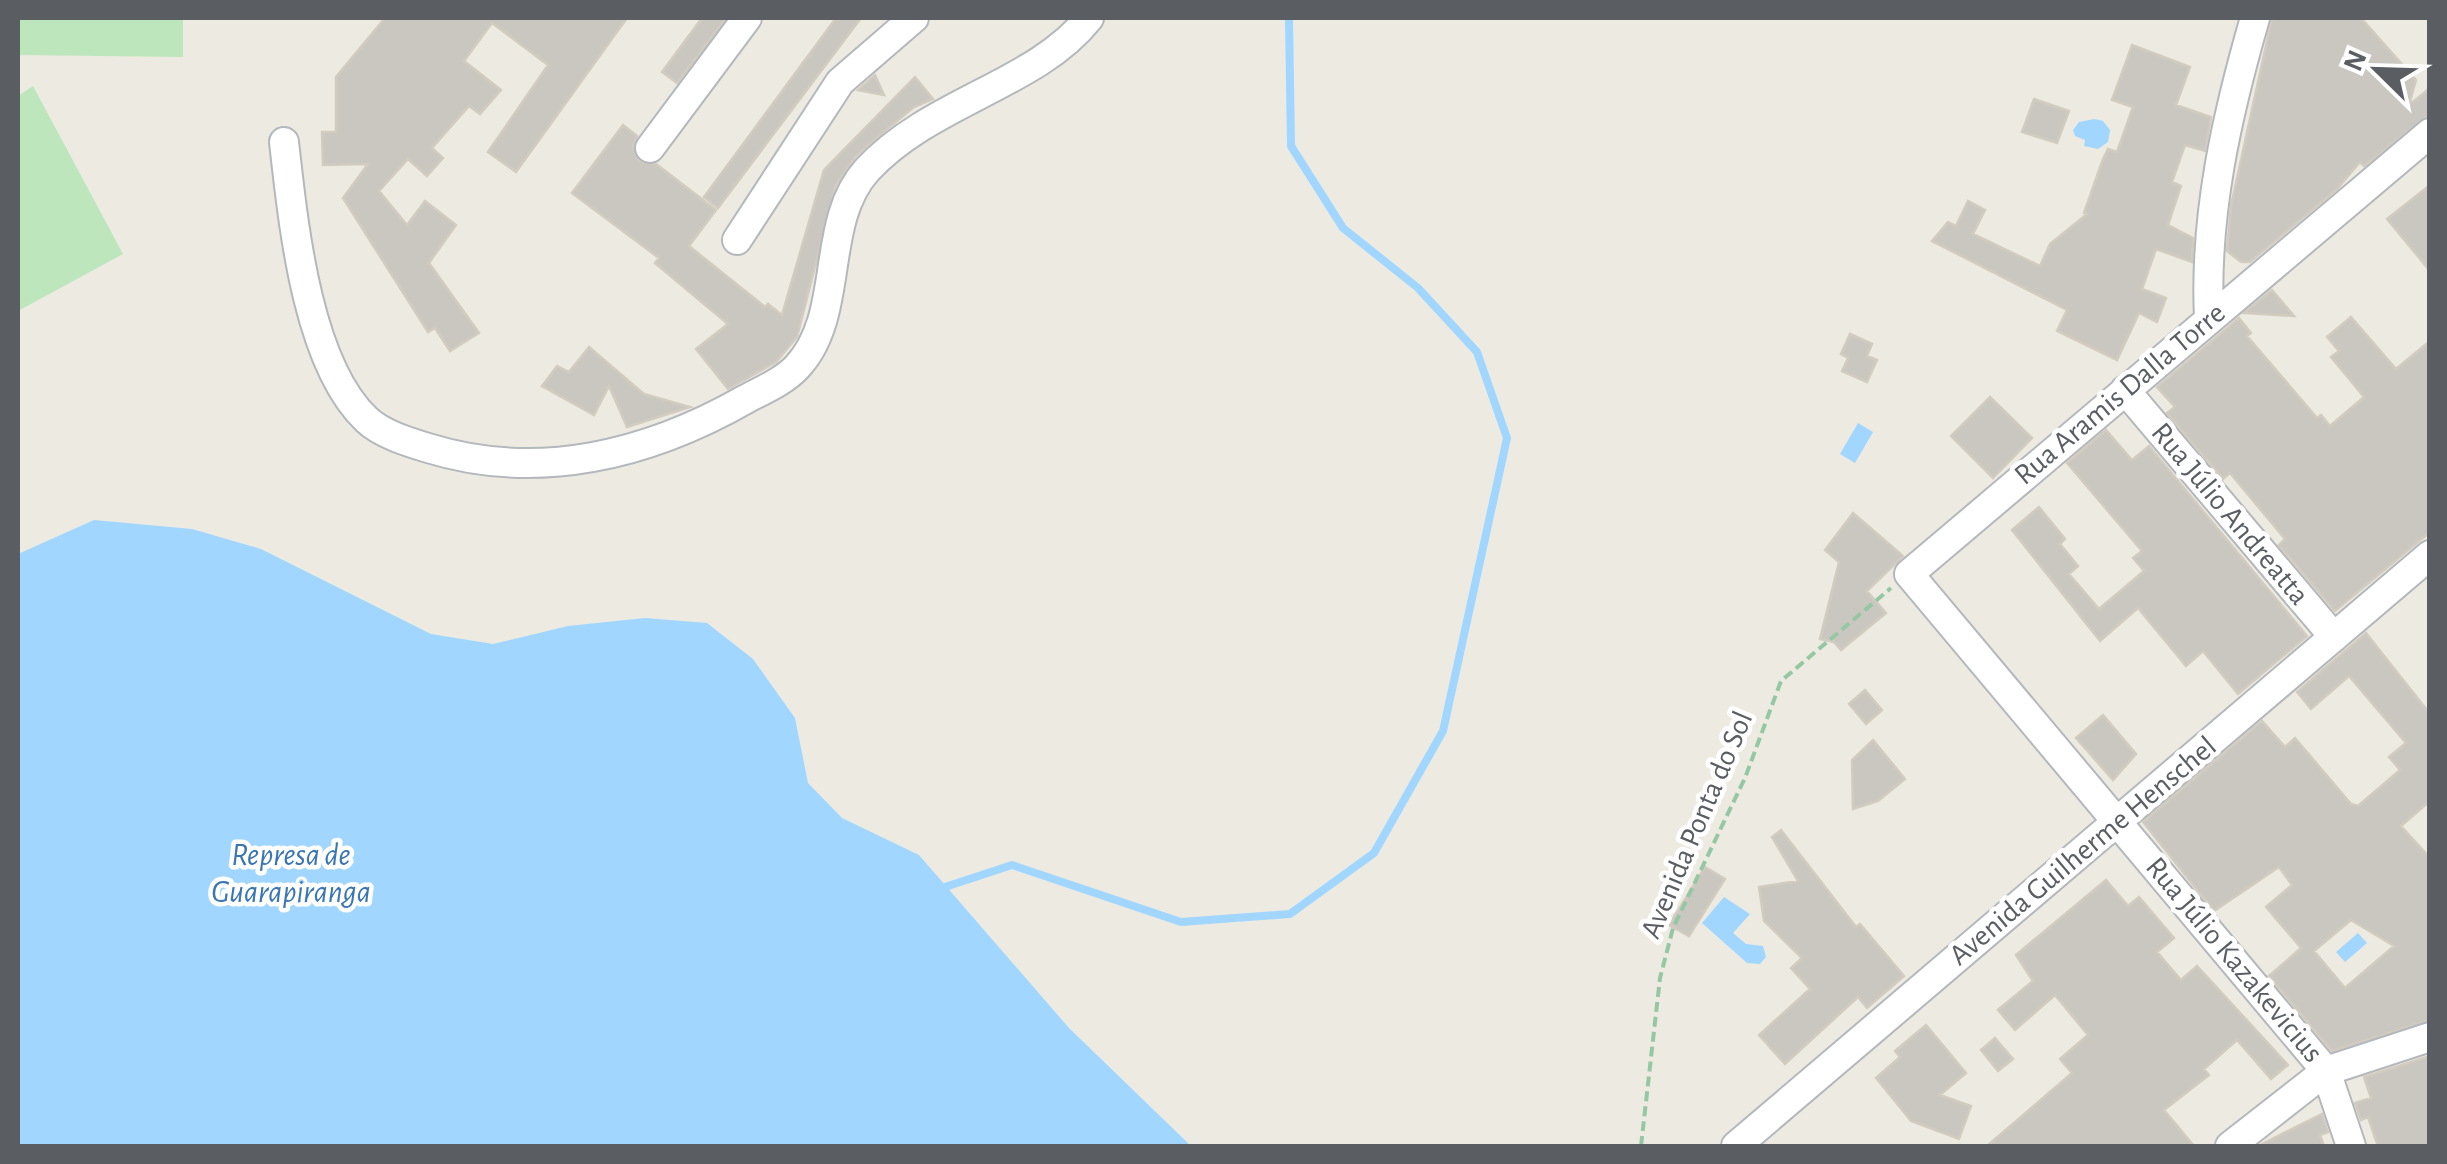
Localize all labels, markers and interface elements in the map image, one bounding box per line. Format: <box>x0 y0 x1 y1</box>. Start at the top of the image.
north arrow <box>2327 20 2427 120</box>
text: N <box>2339 47 2373 75</box>
street label: Rua Aramis Dalla Torre <box>2009 297 2231 491</box>
street label: Rua Júlio Andreatta <box>2145 417 2315 611</box>
street label: Avenida Ponta do Sol <box>1636 707 1758 943</box>
street label: Avenida Guilherme Henschel <box>1944 731 2222 971</box>
water label: Represa de Guarapiranga <box>211 839 371 909</box>
street label: Rua Júlio Kazakevicius <box>2140 852 2328 1068</box>

